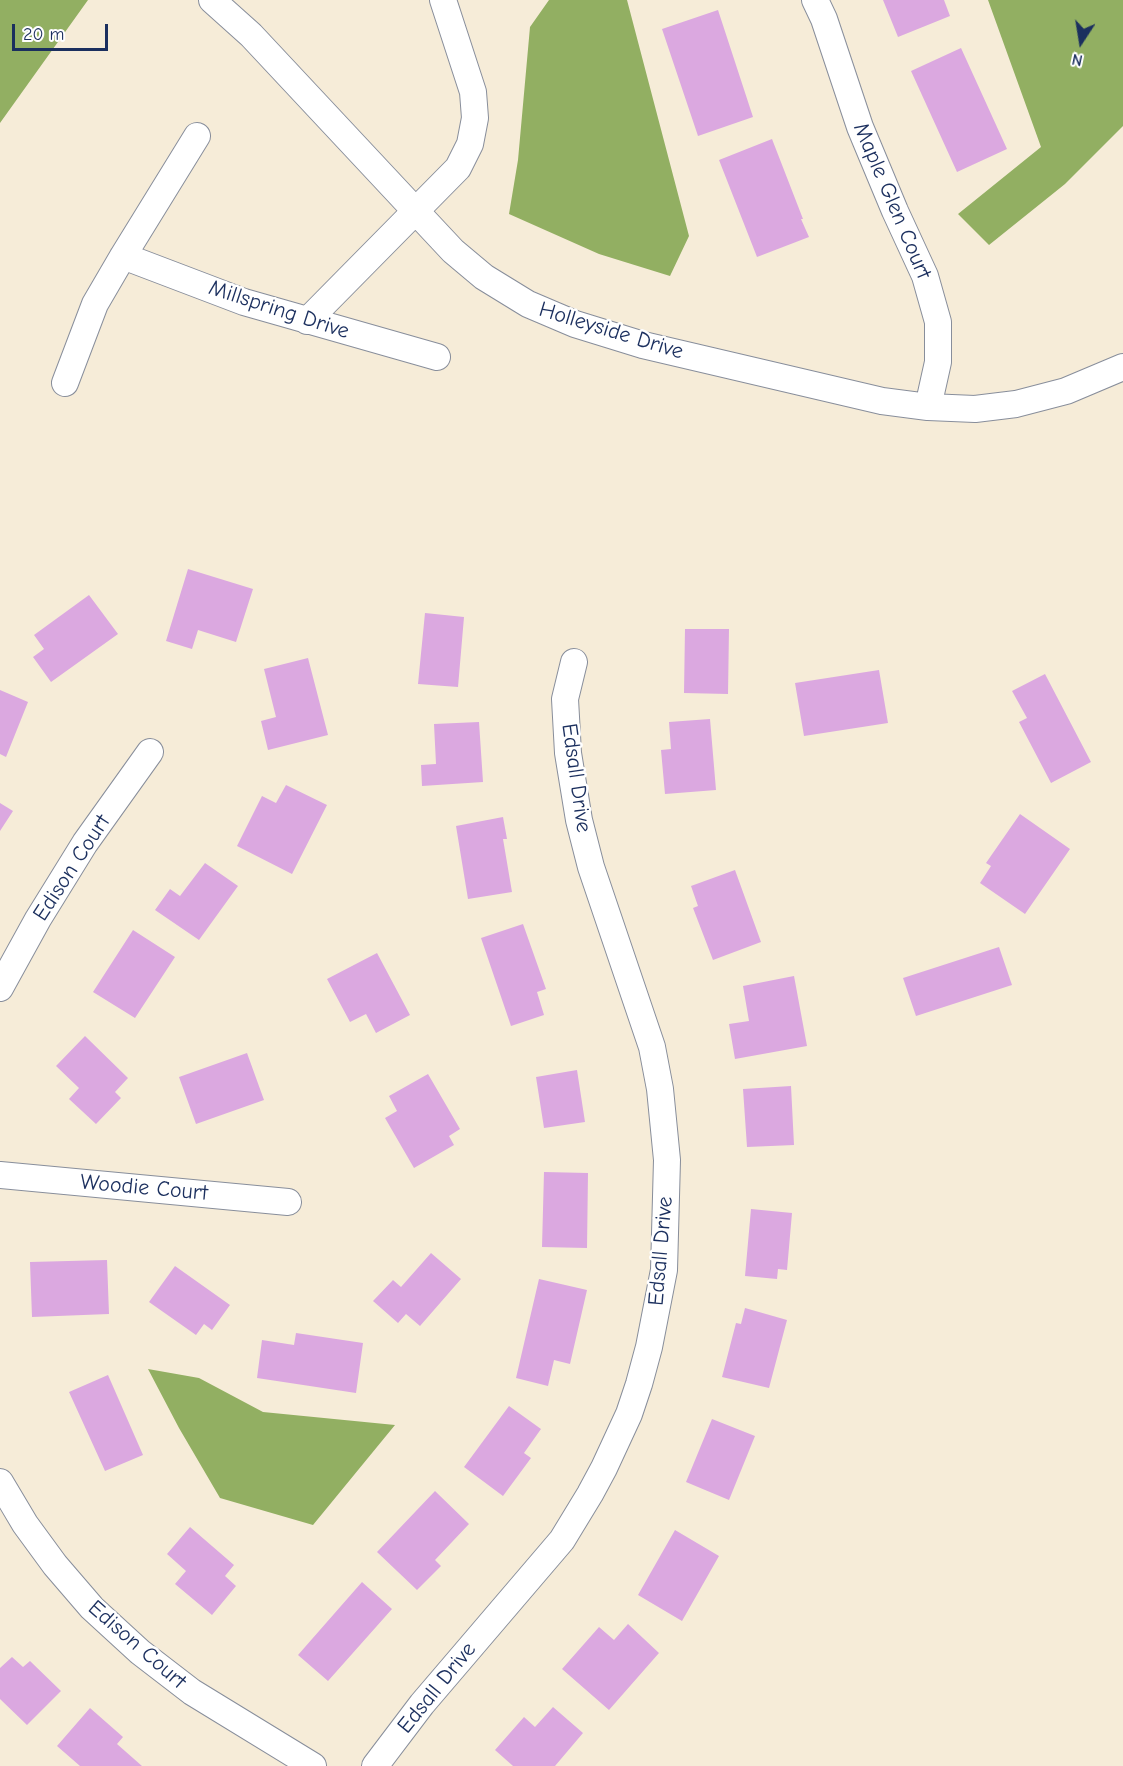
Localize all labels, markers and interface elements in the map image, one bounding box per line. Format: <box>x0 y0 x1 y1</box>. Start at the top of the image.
scale bar <box>15 12 111 50</box>
north arrow <box>1051 12 1111 72</box>
text: 20 m <box>23 24 64 45</box>
text: N <box>1070 50 1084 69</box>
street label: Maple Glen Court <box>847 119 937 283</box>
street label: Millspring Drive <box>205 275 353 345</box>
street label: Holleyside Drive <box>536 297 686 365</box>
street label: Edsall Drive <box>555 722 597 834</box>
street label: Edison Court <box>28 810 116 926</box>
street label: Woodie Court <box>79 1169 209 1207</box>
street label: Edsall Drive <box>643 1195 679 1307</box>
street label: Edison Court <box>82 1595 192 1695</box>
street label: Edsall Drive <box>392 1637 482 1739</box>

